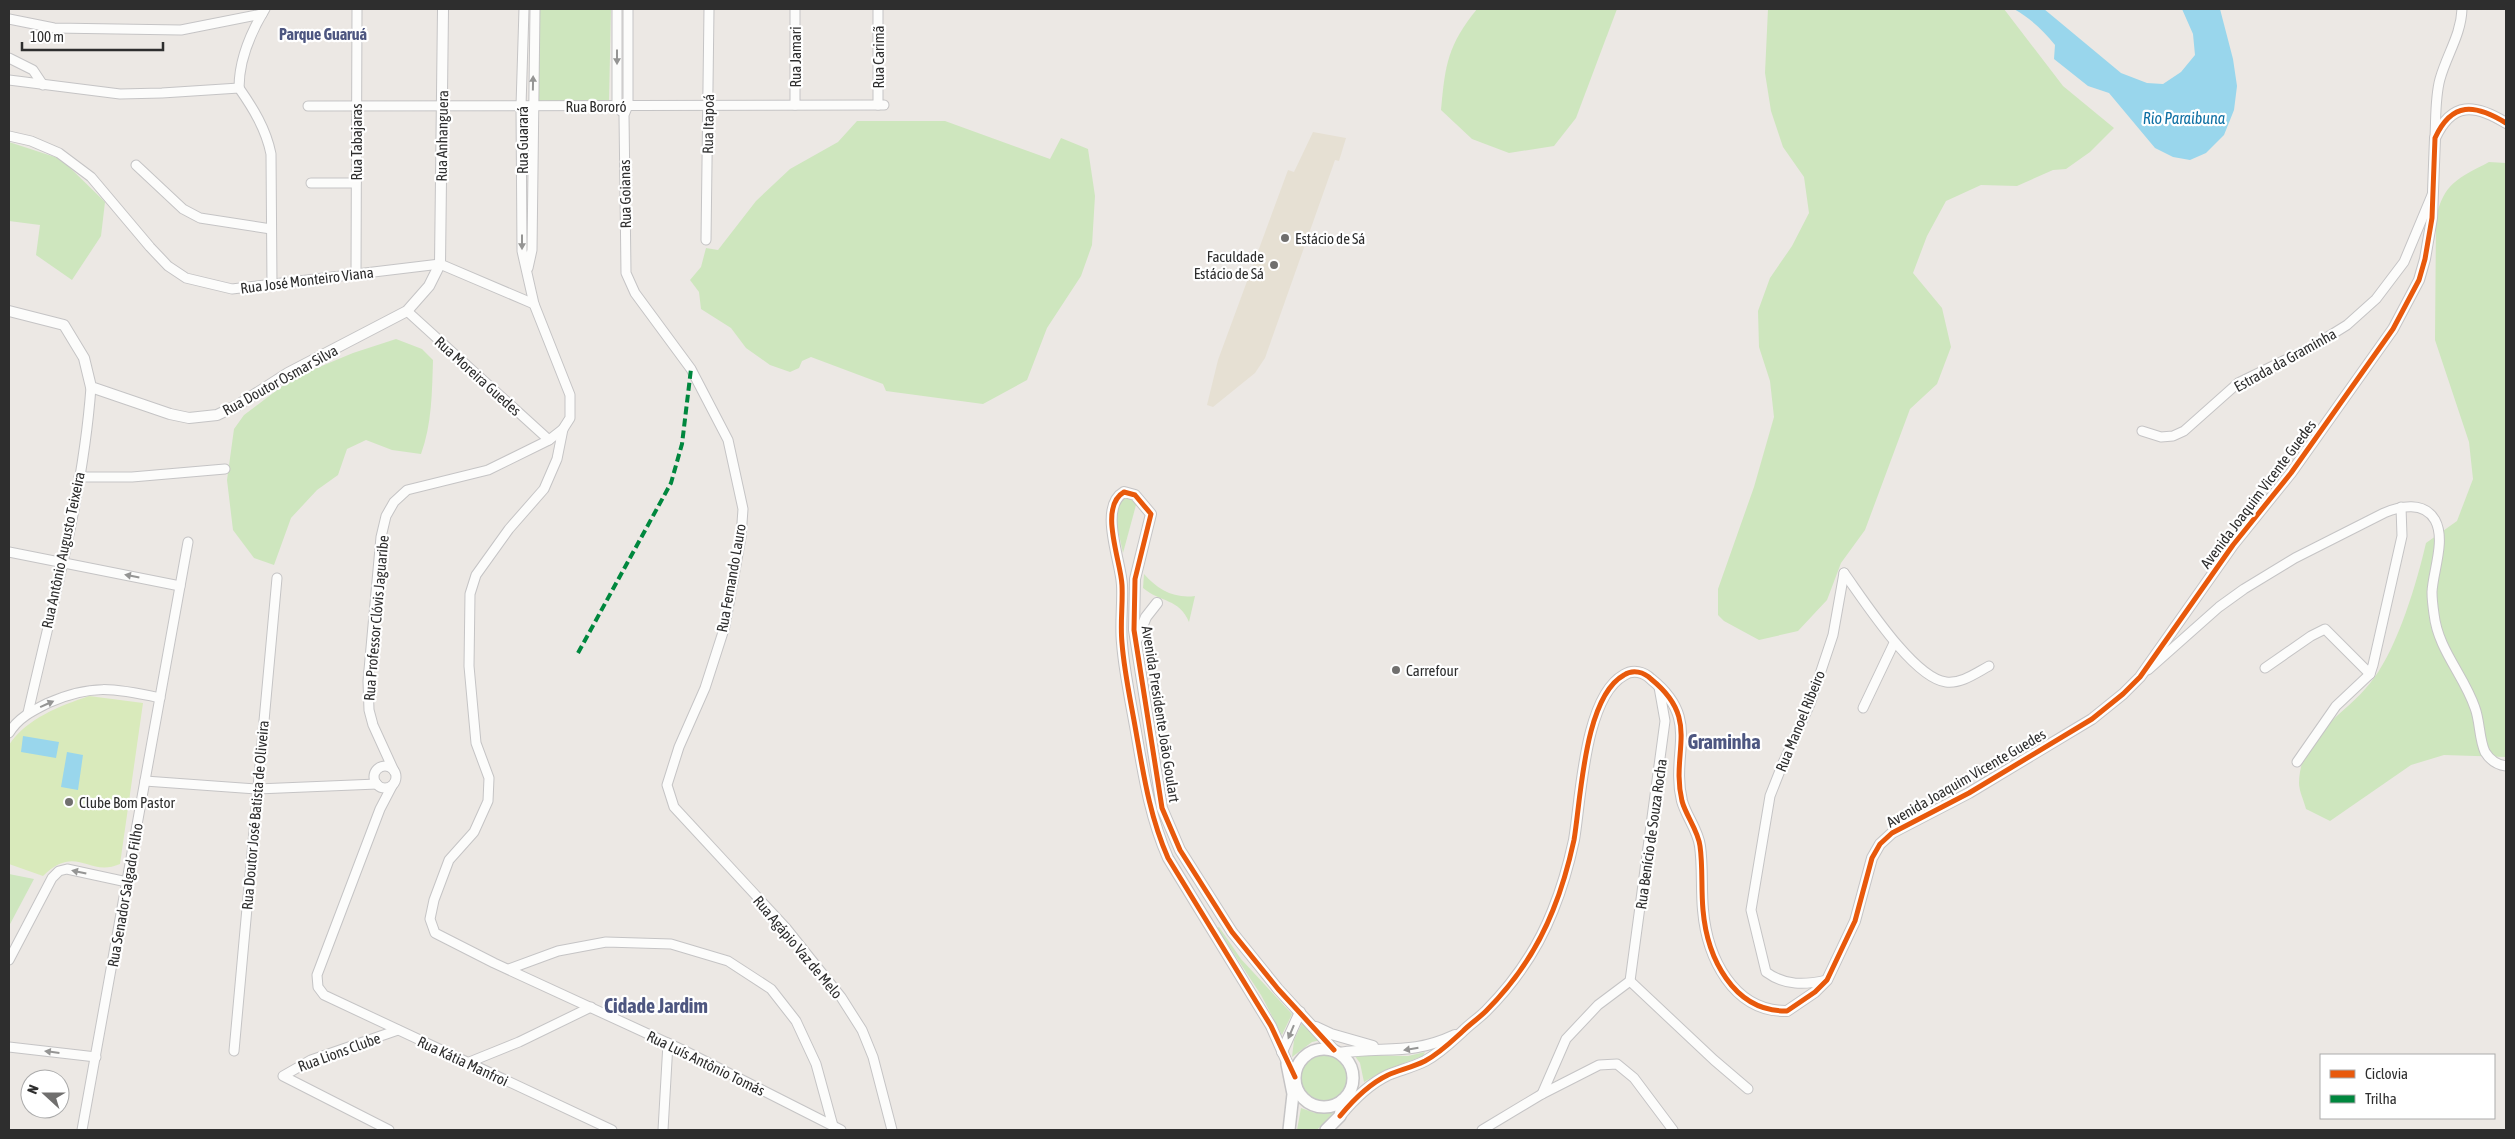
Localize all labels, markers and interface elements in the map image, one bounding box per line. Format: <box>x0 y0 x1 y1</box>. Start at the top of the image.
scale bar <box>22 20 164 52</box>
district label: Parque Guaruá <box>279 25 367 43</box>
street label: Rua Carimã <box>870 25 887 89</box>
street label: Rua Jamari <box>787 26 804 88</box>
text: 100 m <box>30 28 64 45</box>
one-way arrow <box>613 49 621 65</box>
one-way arrow <box>529 75 537 91</box>
street label: Rua Anhanguera <box>433 90 451 182</box>
street label: Rua Itapoá <box>699 94 717 154</box>
street label: Rua Bororó <box>566 98 626 115</box>
street label: Rua Tabajaras <box>348 103 365 181</box>
street label: Rua Guarará <box>514 106 531 174</box>
water label: Rio Paraibuna <box>2143 109 2226 127</box>
street label: Rua Goianas <box>616 159 634 229</box>
place label: Estácio de Sá <box>1295 230 1365 247</box>
marker: Estácio de Sá <box>1279 232 1291 244</box>
one-way arrow <box>518 234 526 250</box>
place label: Faculdade Estácio de Sá <box>1194 248 1264 282</box>
marker: Faculdade Estácio de Sá <box>1268 259 1280 271</box>
street label: Rua José Monteiro Viana <box>239 263 375 297</box>
street label: Estrada da Graminha <box>2231 325 2339 395</box>
street label: Rua Moreira Guedes <box>431 333 525 419</box>
street label: Rua Doutor Osmar Silva <box>219 341 341 419</box>
street label: Avenida Joaquim Vicente Guedes <box>2197 417 2319 571</box>
street label: Rua Antônio Augusto Teixeira <box>38 470 88 630</box>
street label: Rua Fernando Lauro <box>713 522 749 634</box>
street label: Rua Professor Clóvis Jaguaribe <box>360 534 392 702</box>
one-way arrow <box>124 572 140 580</box>
street label: Avenida Presidente João Goulart <box>1139 625 1183 803</box>
place label: Carrefour <box>1406 662 1459 679</box>
marker: Carrefour <box>1390 664 1402 676</box>
street label: Rua Manoel Ribeiro <box>1772 668 1828 774</box>
one-way arrow <box>40 700 54 708</box>
street label: Rua Doutor José Batista de Oliveira <box>238 719 272 910</box>
street label: Avenida Joaquim Vicente Guedes <box>1883 725 2049 831</box>
district label: Graminha <box>1687 730 1761 753</box>
street label: Rua Benício de Souza Rocha <box>1632 758 1670 910</box>
place label: Clube Bom Pastor <box>79 794 176 811</box>
marker: Clube Bom Pastor <box>63 796 75 808</box>
street label: Rua Senador Salgado Filho <box>104 822 146 968</box>
one-way arrow <box>72 868 87 876</box>
street label: Rua Agápio Vaz de Melo <box>750 892 846 1002</box>
district label: Cidade Jardim <box>604 994 708 1017</box>
one-way arrow <box>1287 1025 1295 1039</box>
street label: Rua Luís Antônio Tomás <box>644 1027 768 1099</box>
street label: Rua Lions Clube <box>295 1029 383 1075</box>
street label: Rua Kátia Manfroi <box>415 1033 511 1089</box>
one-way arrow <box>1403 1045 1419 1053</box>
one-way arrow <box>44 1048 60 1056</box>
legend <box>2320 1054 2495 1119</box>
text: Ciclovia <box>2365 1065 2408 1082</box>
north arrow <box>20 1069 70 1119</box>
text: N <box>24 1083 42 1096</box>
text: Trilha <box>2365 1090 2397 1107</box>

